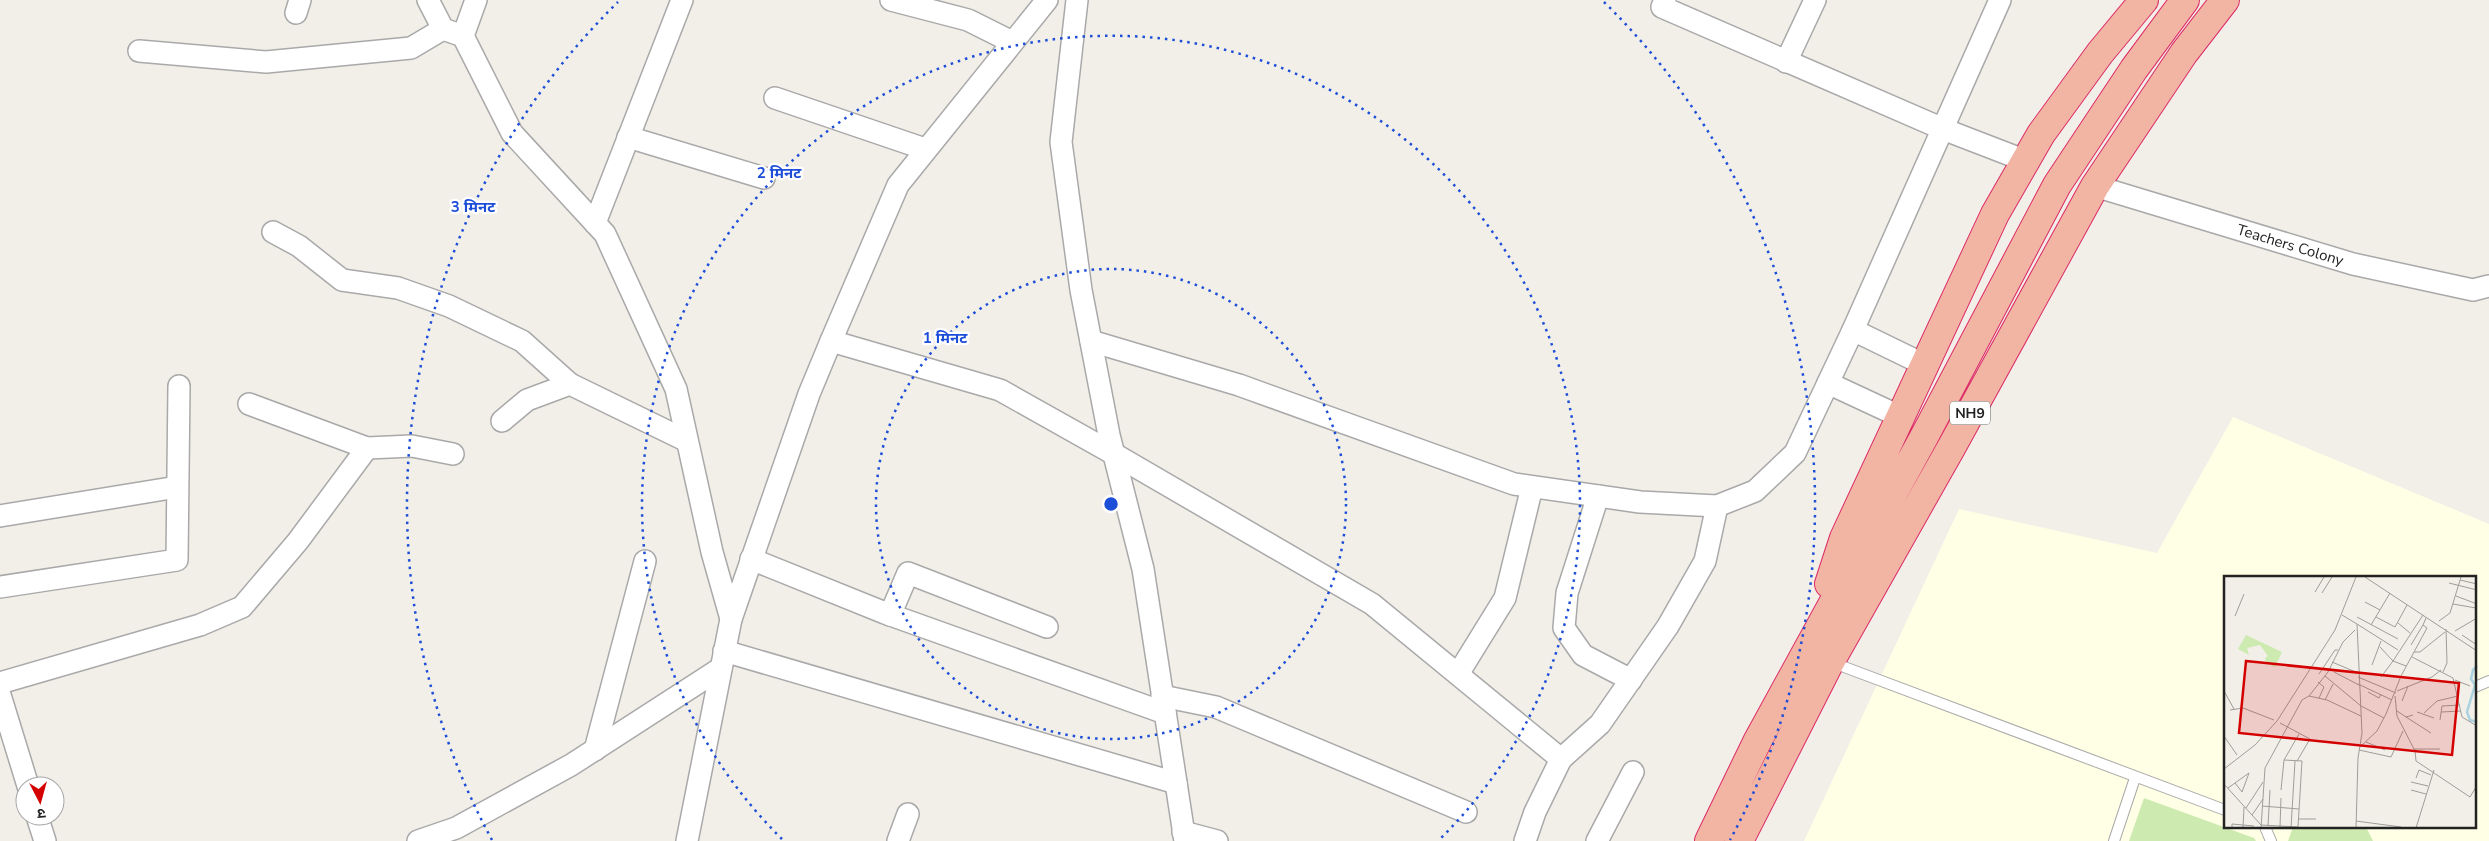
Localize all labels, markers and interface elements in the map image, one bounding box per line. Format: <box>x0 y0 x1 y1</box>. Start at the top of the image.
text: 2 मिनट <box>757 163 802 183</box>
text: 3 मिनट <box>451 197 496 217</box>
street label: Teachers Colony <box>2234 219 2346 271</box>
text: 1 मिनट <box>923 328 968 348</box>
road number: NH9 <box>1950 402 1990 424</box>
centre of rings <box>1102 495 1120 513</box>
inset map <box>2224 576 2476 828</box>
north arrow <box>15 776 65 826</box>
text: उ <box>35 804 46 823</box>

